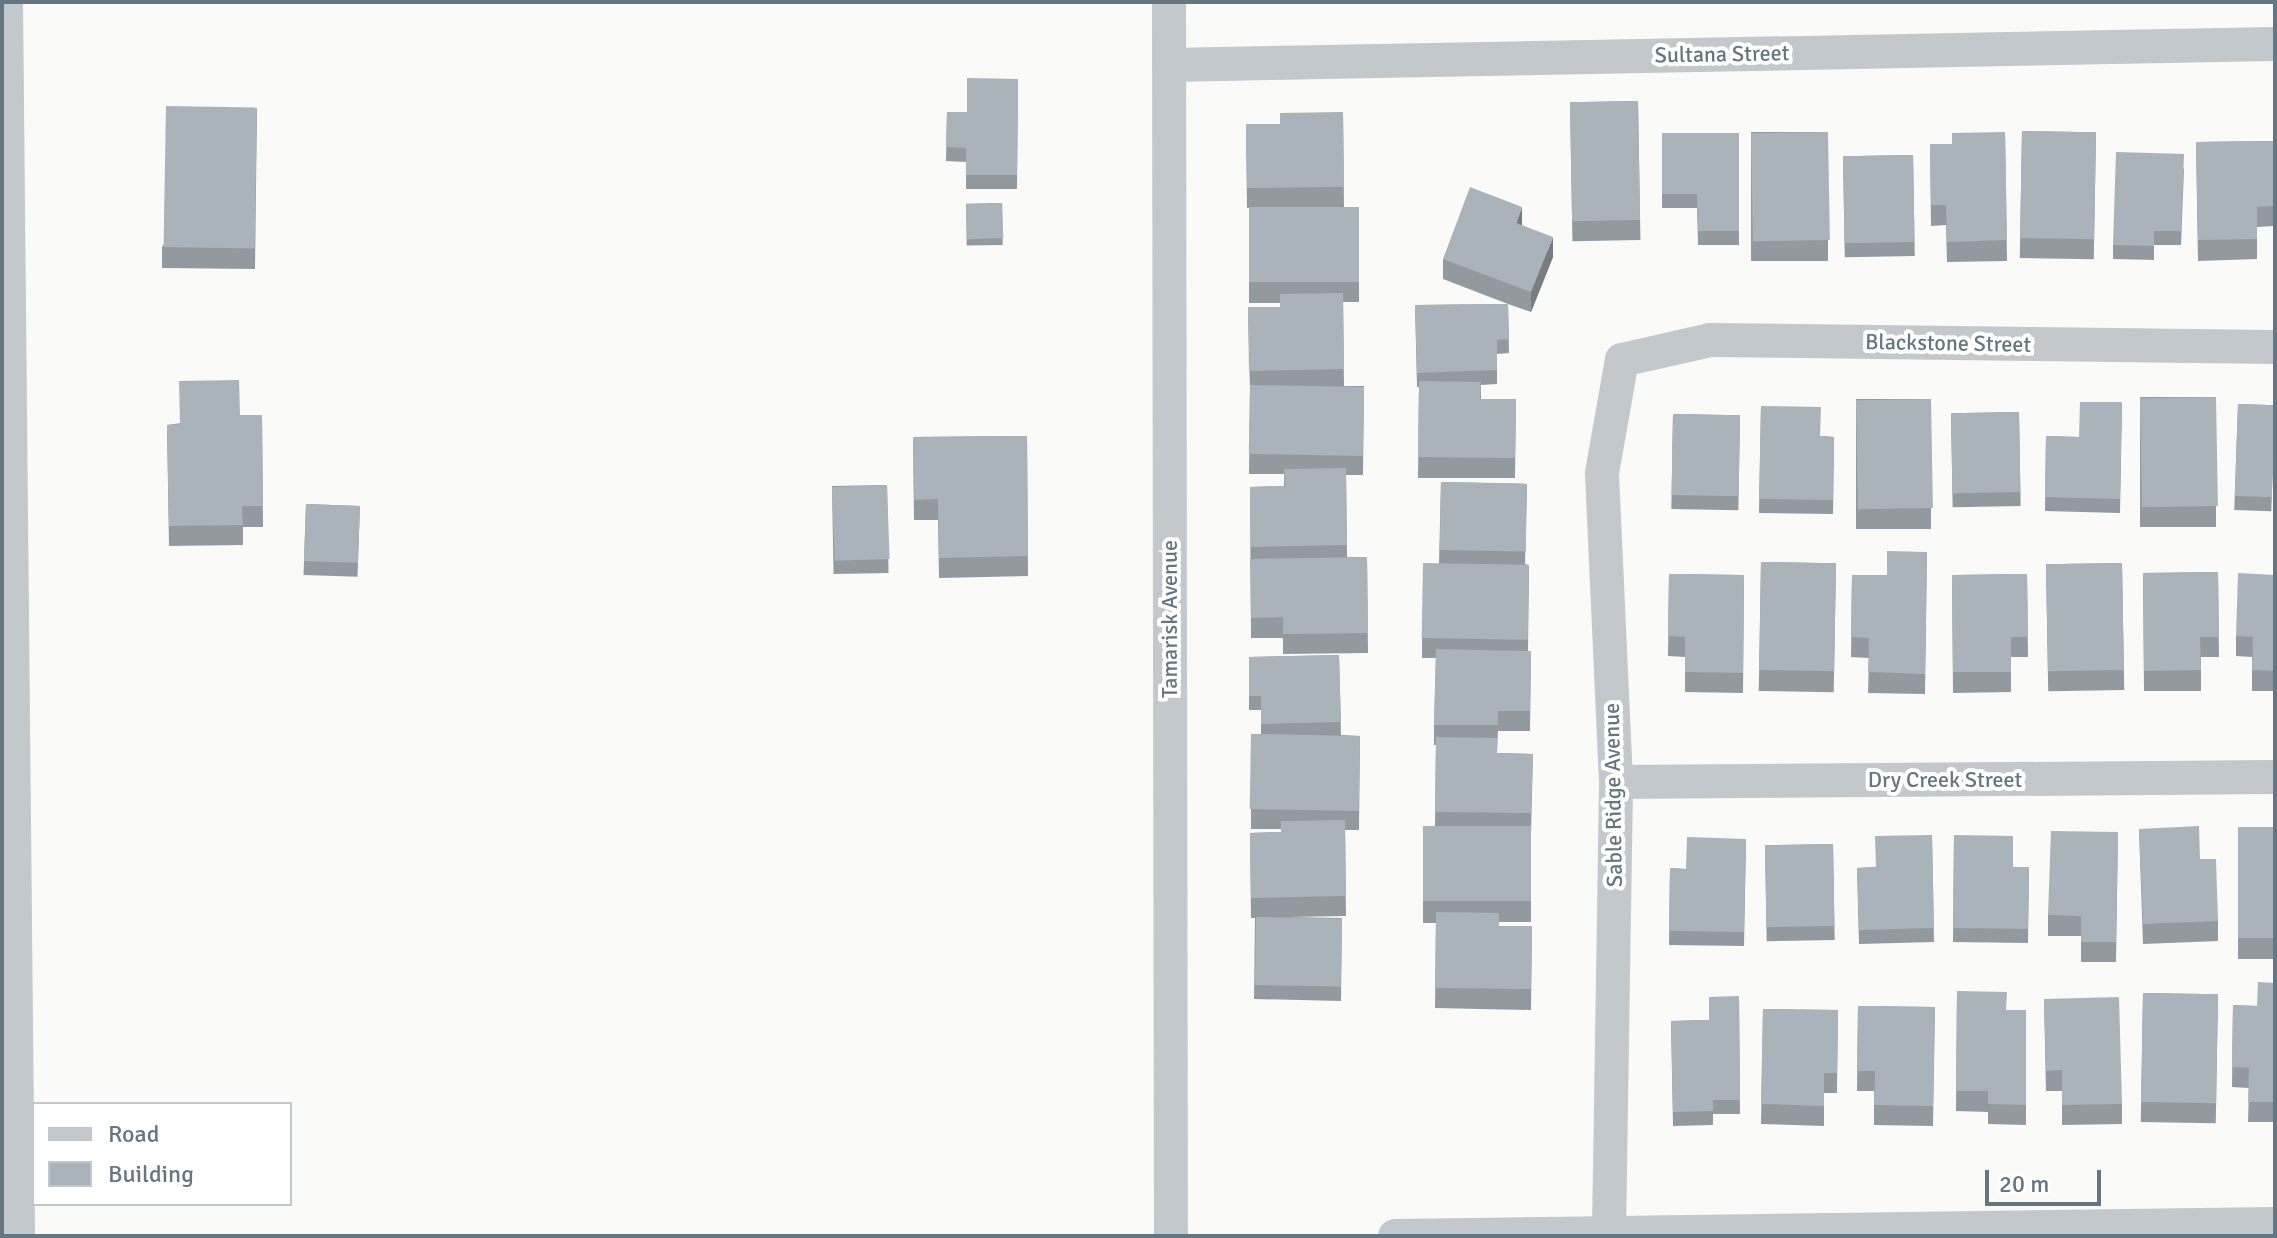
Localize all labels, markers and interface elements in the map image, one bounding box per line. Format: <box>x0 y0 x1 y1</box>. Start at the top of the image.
street label: Sultana Street <box>1655 40 1789 68</box>
street label: Blackstone Street <box>1865 328 2031 358</box>
street label: Tamarisk Avenue <box>1157 540 1183 698</box>
street label: Sable Ridge Avenue <box>1598 703 1628 887</box>
street label: Dry Creek Street <box>1868 767 2022 793</box>
legend <box>32 1102 292 1206</box>
text: Road <box>108 1119 159 1149</box>
scale bar <box>1989 1154 2105 1204</box>
text: Building <box>108 1159 194 1189</box>
text: 20 m <box>1999 1169 2049 1199</box>

